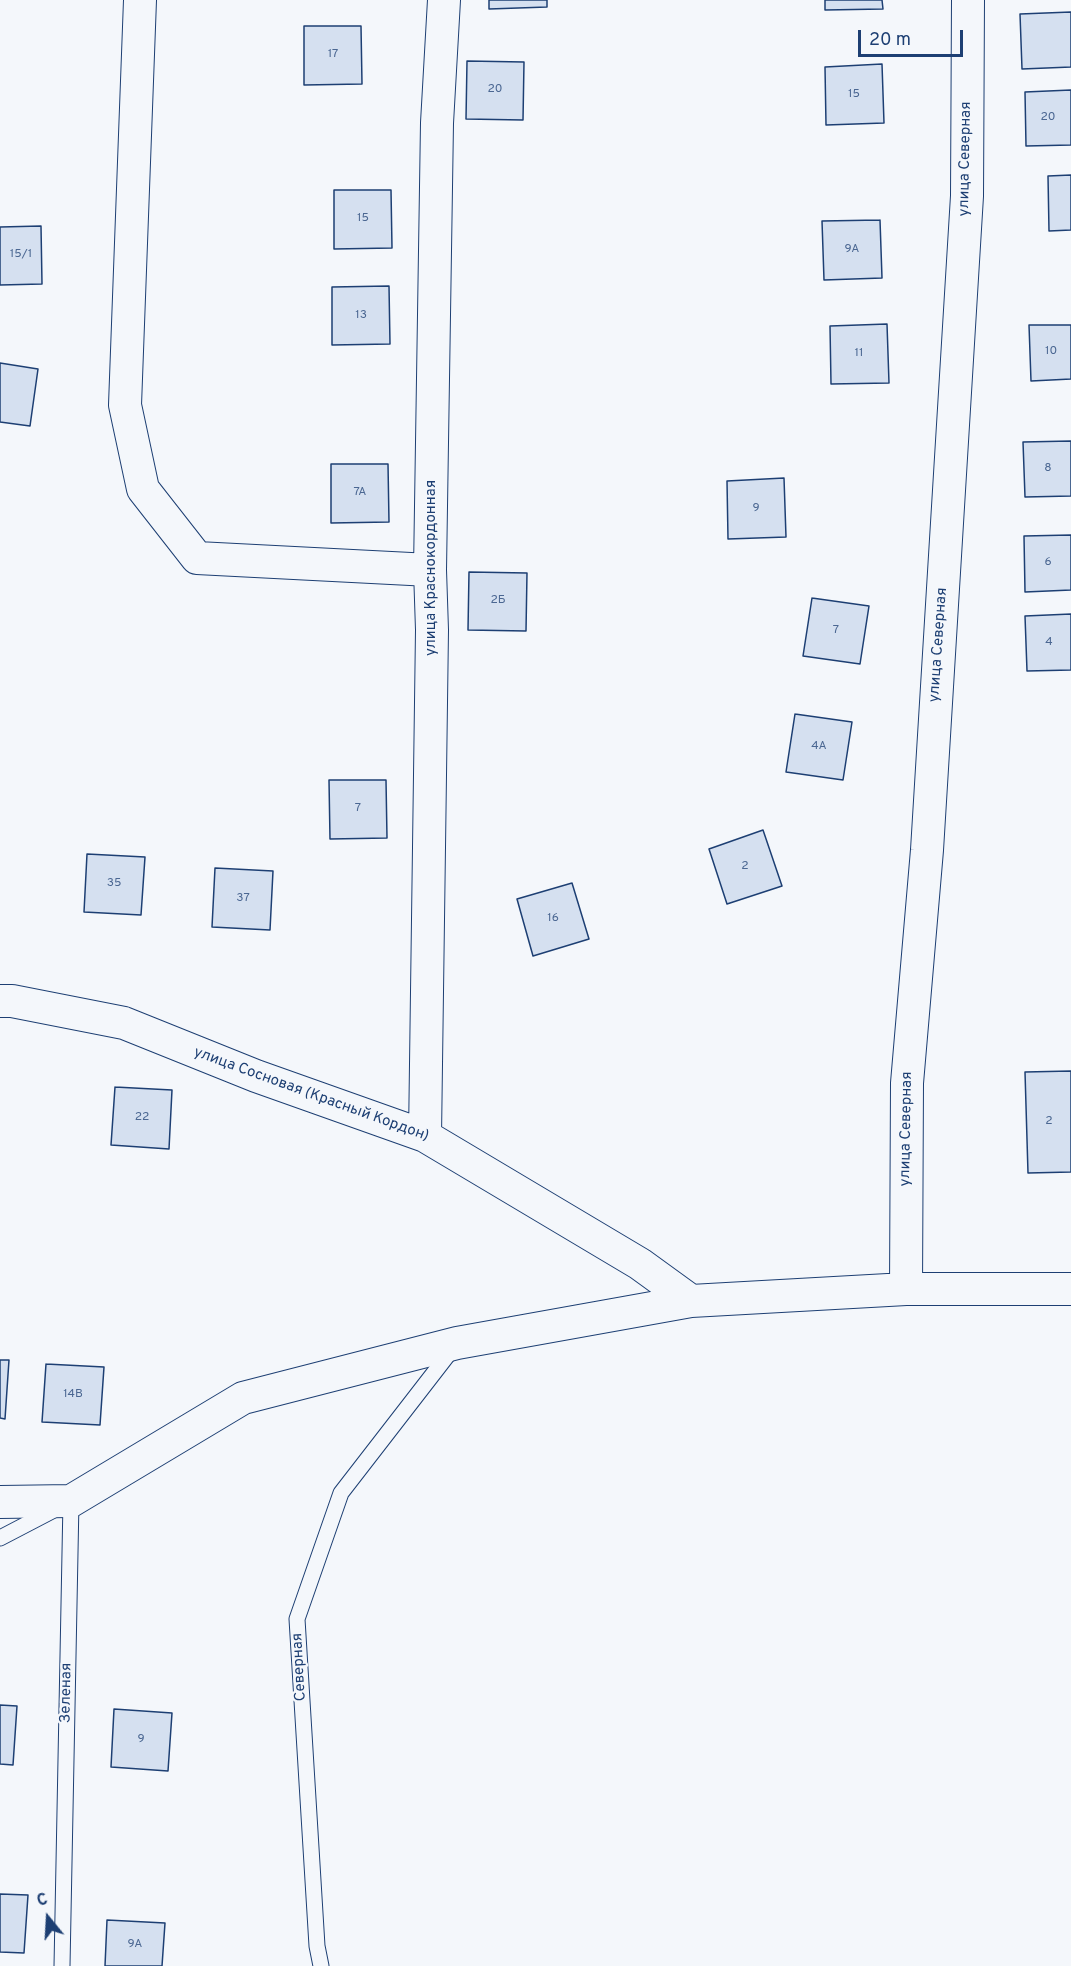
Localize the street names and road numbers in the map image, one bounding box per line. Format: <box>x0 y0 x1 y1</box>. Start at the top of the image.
street label: улица Северная <box>956 101 976 217</box>
street label: улица Краснокордонная <box>423 480 441 656</box>
street label: улица Северная <box>926 587 952 703</box>
street label: улица Сосновая (Красный Кордон) <box>191 1044 431 1146</box>
street label: улица Северная <box>897 1071 917 1187</box>
street label: Северная <box>289 1632 311 1702</box>
street label: Зеленая <box>57 1663 77 1723</box>

